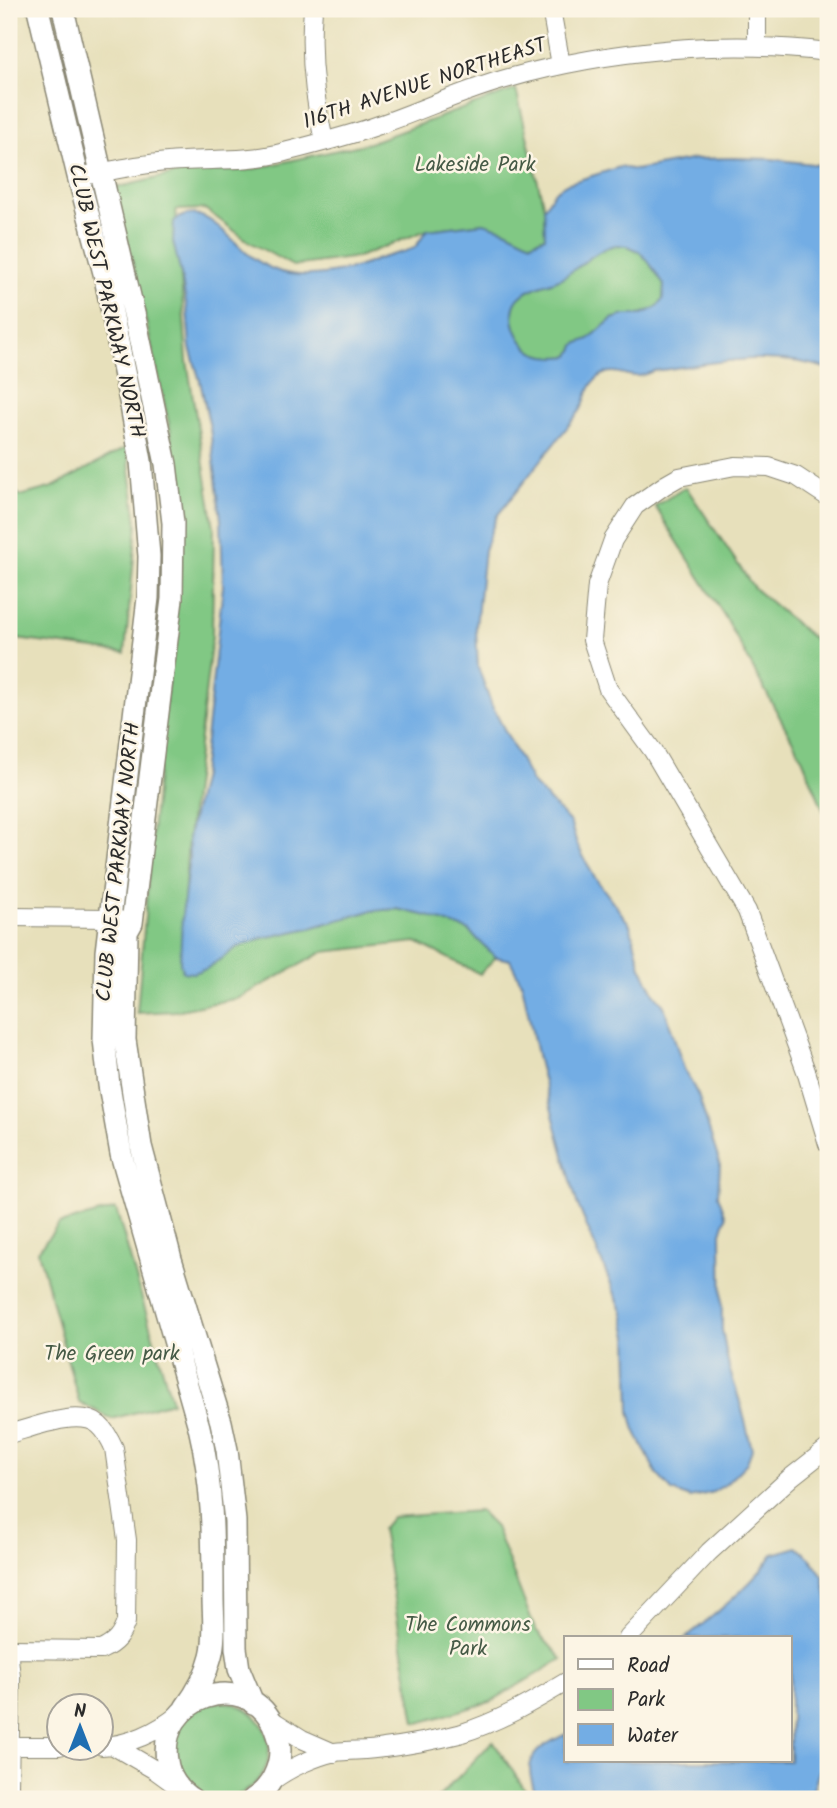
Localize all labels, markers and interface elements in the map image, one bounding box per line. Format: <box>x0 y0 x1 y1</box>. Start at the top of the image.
street label: 116TH AVENUE NORTHEAST <box>299 28 553 139</box>
park label: Lakeside Park <box>415 149 536 182</box>
street label: CLUB WEST PARKWAY NORTH <box>58 160 154 442</box>
street label: CLUB WEST PARKWAY NORTH <box>88 720 150 1004</box>
park label: The Green park <box>44 1338 180 1371</box>
park label: The Commons Park <box>405 1609 531 1666</box>
legend <box>564 1636 792 1762</box>
text: Road <box>627 1650 670 1683</box>
text: Park <box>627 1684 665 1717</box>
north arrow <box>46 1692 116 1762</box>
text: N <box>74 1697 86 1727</box>
text: Water <box>627 1720 679 1753</box>

